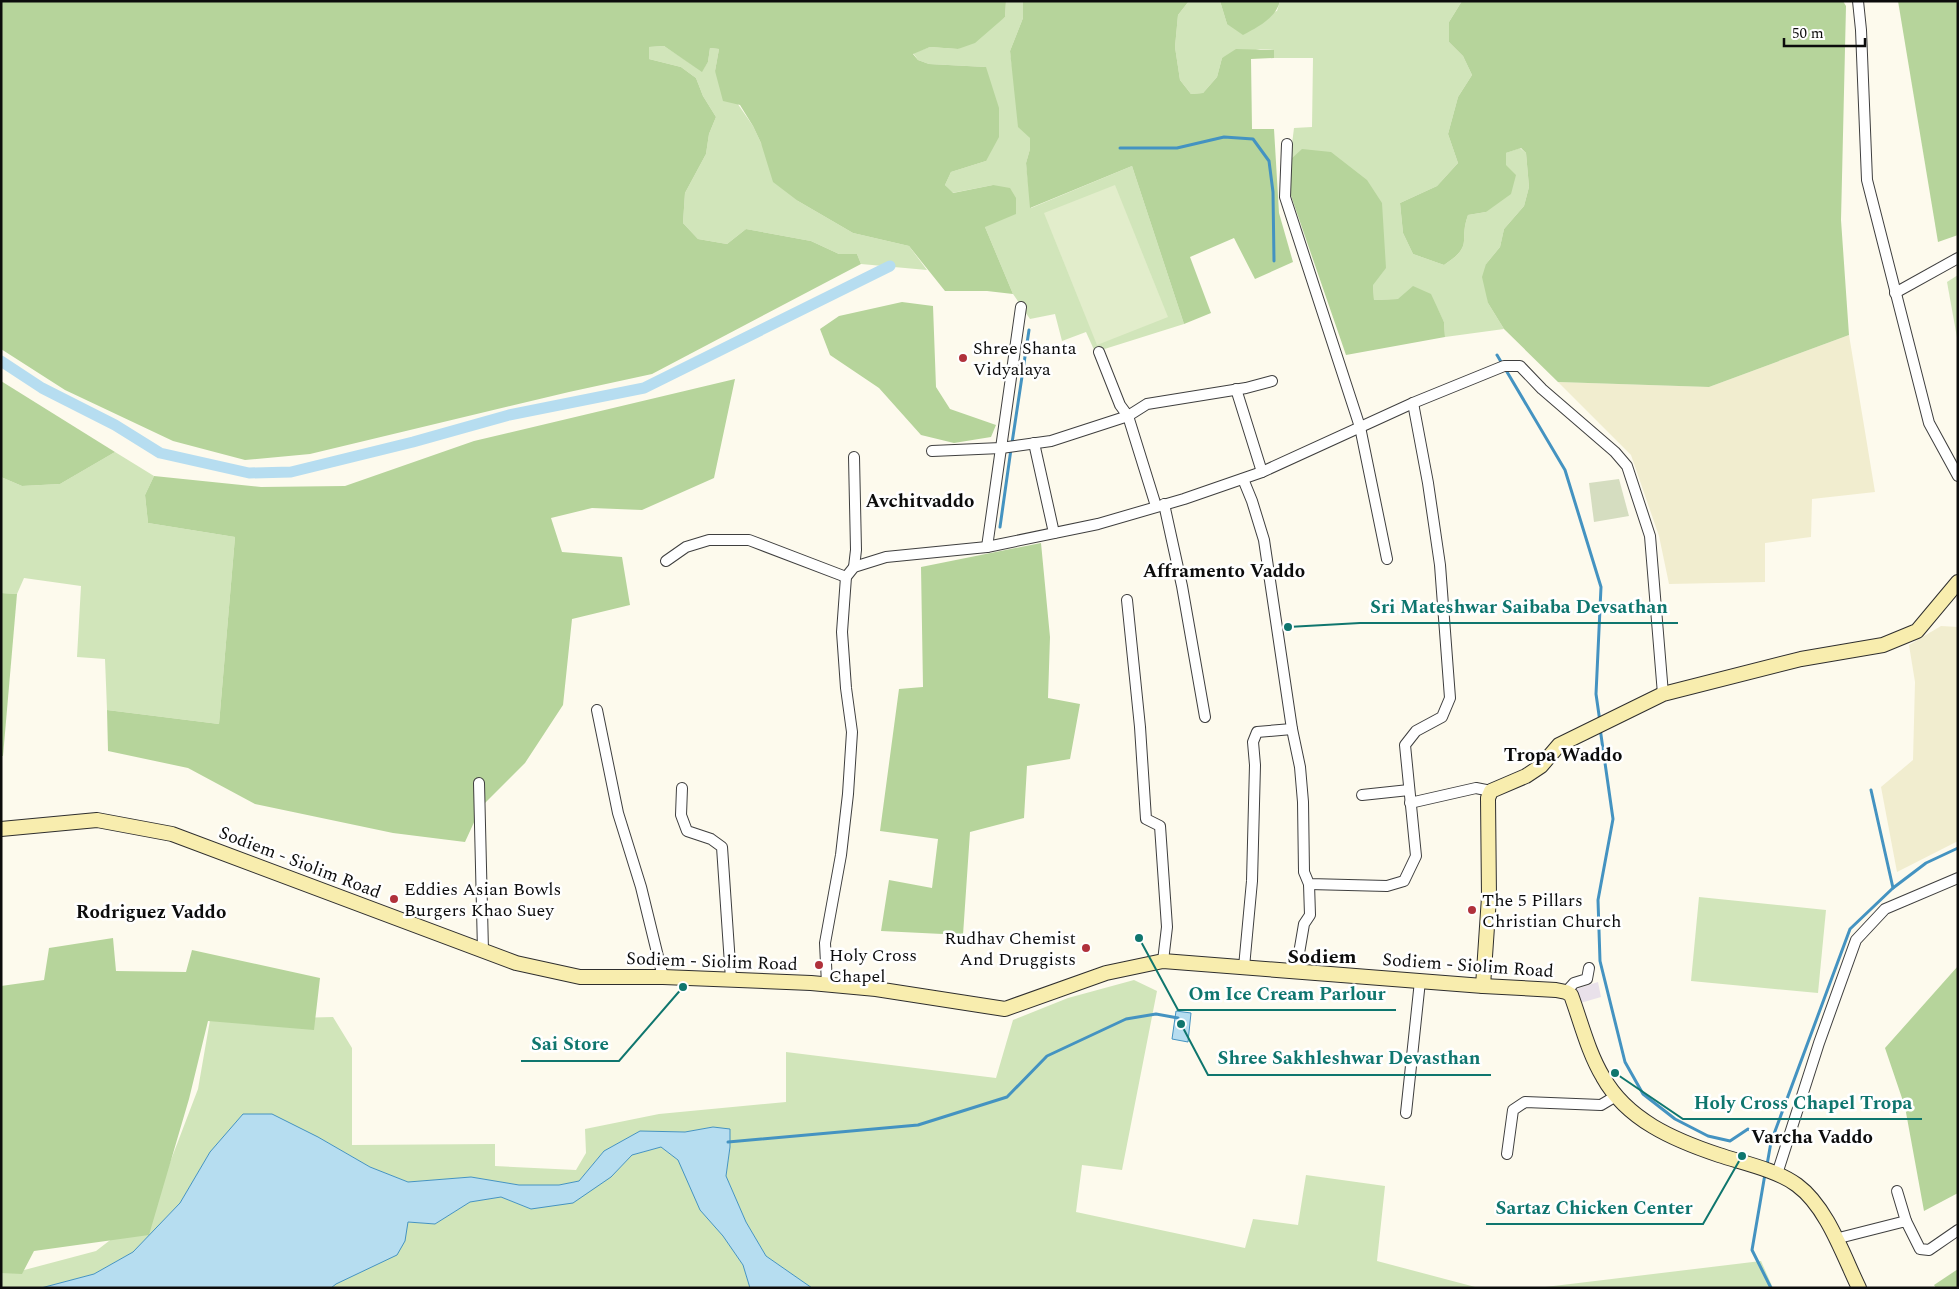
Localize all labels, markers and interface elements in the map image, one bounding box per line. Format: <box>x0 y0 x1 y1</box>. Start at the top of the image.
scale bar <box>1784 15 1865 47</box>
text: 50 m <box>1792 22 1824 45</box>
place label: Shree Shanta Vidyalaya <box>973 335 1077 383</box>
marker: Shree Shanta Vidyalaya <box>957 352 969 364</box>
district label: Avchitvaddo <box>866 487 974 516</box>
district label: Afframento Vaddo <box>1143 557 1305 586</box>
callout: Sri Mateshwar Saibaba Devsathan <box>1360 589 1678 623</box>
text: Sri Mateshwar Saibaba Devsathan <box>1370 593 1668 622</box>
district label: Tropa Waddo <box>1504 741 1622 770</box>
street label: Sodiem - Siolim Road <box>215 819 385 906</box>
place label: Eddies Asian Bowls Burgers Khao Suey <box>404 876 561 924</box>
place label: The 5 Pillars Christian Church <box>1482 887 1622 935</box>
marker: Eddies Asian Bowls Burgers Khao Suey <box>388 893 400 905</box>
district label: Rodriguez Vaddo <box>76 898 226 927</box>
marker: The 5 Pillars Christian Church <box>1466 904 1478 916</box>
place label: Rudhav Chemist And Druggists <box>944 925 1076 973</box>
place label: Holy Cross Chapel <box>829 942 917 990</box>
marker: Rudhav Chemist And Druggists <box>1080 942 1092 954</box>
district label: Sodiem <box>1287 942 1357 972</box>
street label: Sodiem - Siolim Road <box>626 945 798 978</box>
street label: Sodiem - Siolim Road <box>1381 946 1555 985</box>
marker: Holy Cross Chapel <box>813 959 825 971</box>
callout: Om Ice Cream Parlour <box>1178 976 1396 1010</box>
text: Om Ice Cream Parlour <box>1188 980 1386 1009</box>
callout: Sai Store <box>521 1027 619 1061</box>
text: Sai Store <box>531 1030 609 1059</box>
callout: Shree Sakhleshwar Devasthan <box>1208 1041 1491 1075</box>
text: Shree Sakhleshwar Devasthan <box>1218 1044 1481 1073</box>
callout: Holy Cross Chapel Tropa <box>1683 1085 1922 1119</box>
text: Holy Cross Chapel Tropa <box>1694 1089 1913 1118</box>
district label: Varcha Vaddo <box>1751 1123 1873 1152</box>
callout: Sartaz Chicken Center <box>1486 1190 1703 1224</box>
text: Sartaz Chicken Center <box>1495 1194 1694 1223</box>

